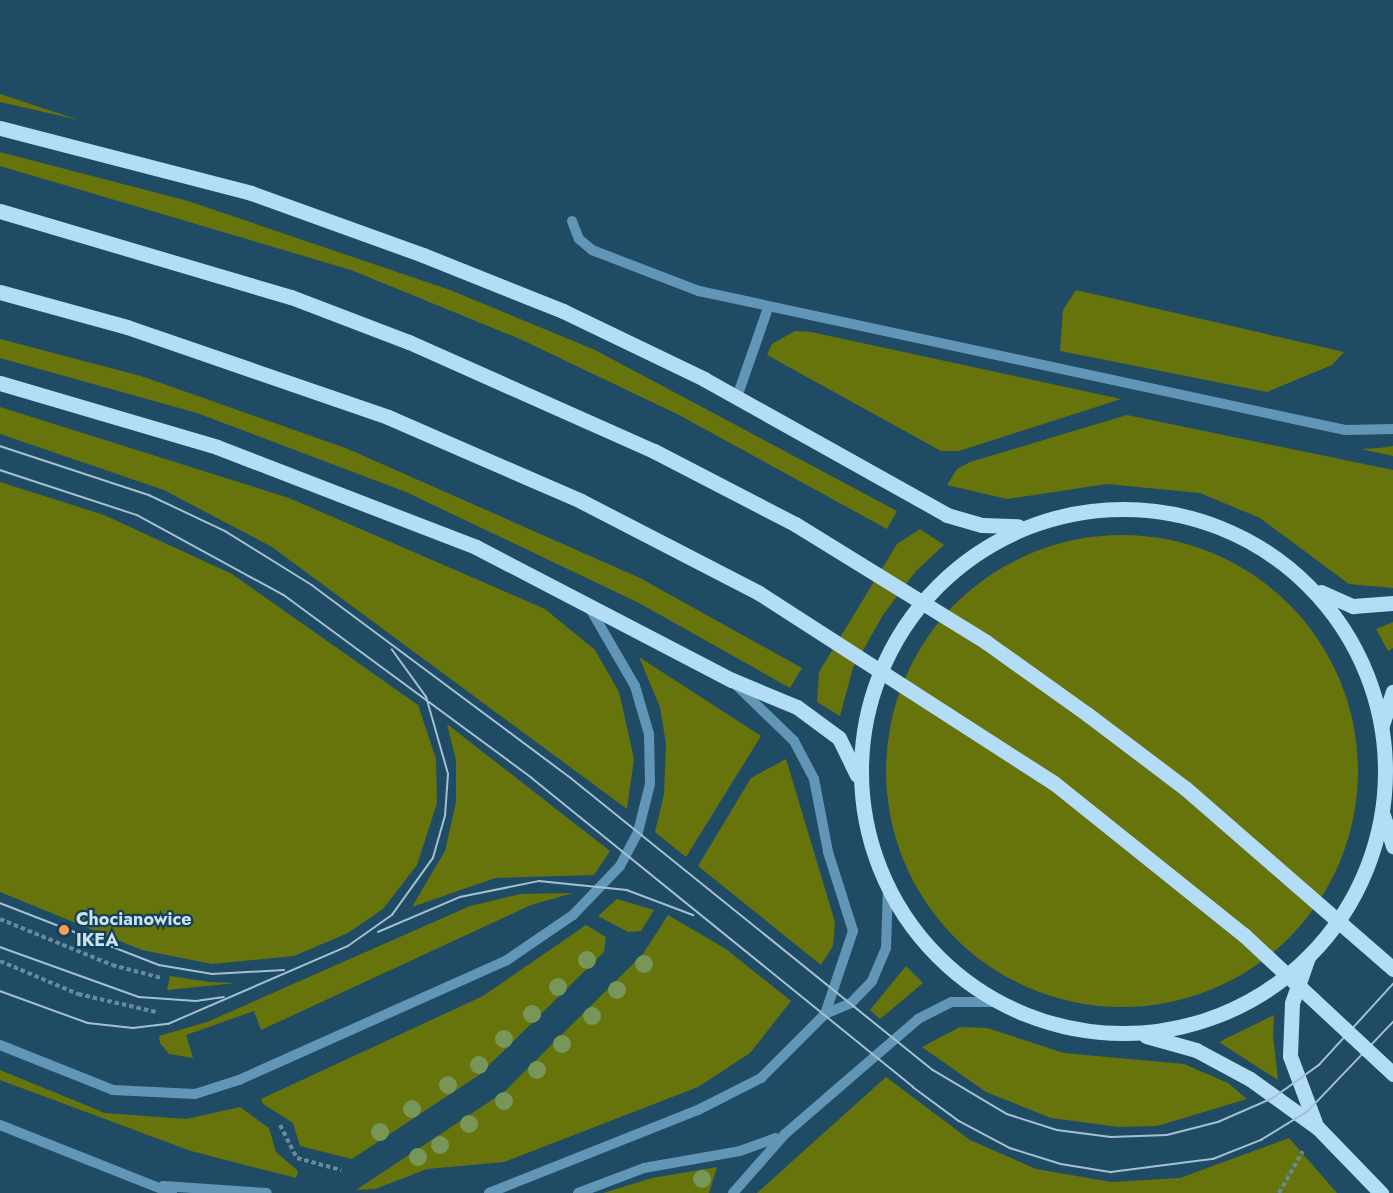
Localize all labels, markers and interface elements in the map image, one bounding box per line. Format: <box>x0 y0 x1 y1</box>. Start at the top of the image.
place label: Chocianowice IKEA <box>76 909 192 952</box>
marker: Chocianowice IKEA <box>57 923 71 937</box>

